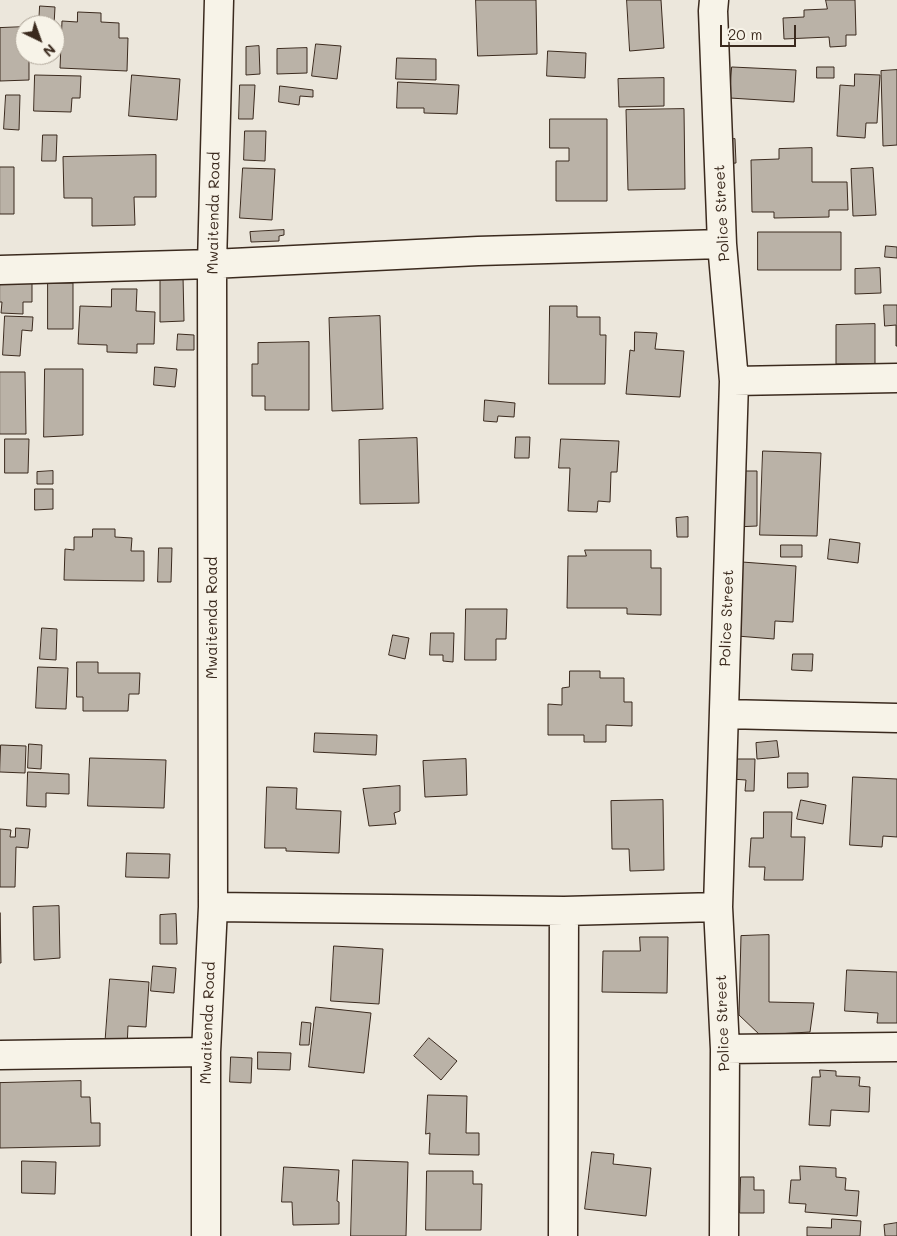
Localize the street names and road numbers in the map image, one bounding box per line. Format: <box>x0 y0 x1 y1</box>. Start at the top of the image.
street label: Mwaitenda Road <box>204 151 224 275</box>
street label: Police Street <box>710 164 734 262</box>
street label: Mwaitenda Road <box>203 557 221 679</box>
street label: Police Street <box>716 569 738 667</box>
street label: Mwaitenda Road <box>197 961 219 1085</box>
street label: Police Street <box>712 974 734 1072</box>

